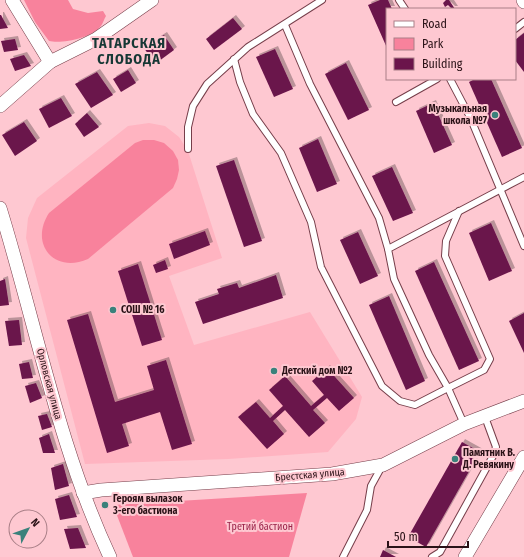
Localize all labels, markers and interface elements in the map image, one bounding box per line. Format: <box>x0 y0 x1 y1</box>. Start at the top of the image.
legend <box>386 8 516 80</box>
text: Road <box>422 17 447 31</box>
district label: ТАТАРСКАЯ СЛОБОДА <box>92 35 166 68</box>
text: Park <box>422 37 444 51</box>
text: Building <box>422 57 463 71</box>
place label: Музыкальная школа №7 <box>429 103 488 127</box>
marker: Музыкальная школа №7 <box>490 110 500 120</box>
place label: СОШ № 16 <box>121 304 164 316</box>
marker: СОШ № 16 <box>108 305 118 315</box>
street label: Орловская улица <box>34 347 64 421</box>
place label: Детский дом №2 <box>281 365 353 377</box>
marker: Детский дом №2 <box>269 366 279 376</box>
place label: Памятник В. Д. Ревякину <box>462 447 516 471</box>
marker: Памятник В. Д. Ревякину <box>450 454 460 464</box>
street label: Брестская улица <box>275 466 345 484</box>
place label: Героям вылазок 3-его бастиона <box>112 493 184 517</box>
marker: Героям вылазок 3-его бастиона <box>100 500 110 510</box>
north arrow <box>8 509 48 549</box>
text: N <box>28 516 42 530</box>
park label: Третий бастион <box>227 521 293 533</box>
scale bar <box>388 523 468 549</box>
text: 50 m <box>394 530 418 544</box>

